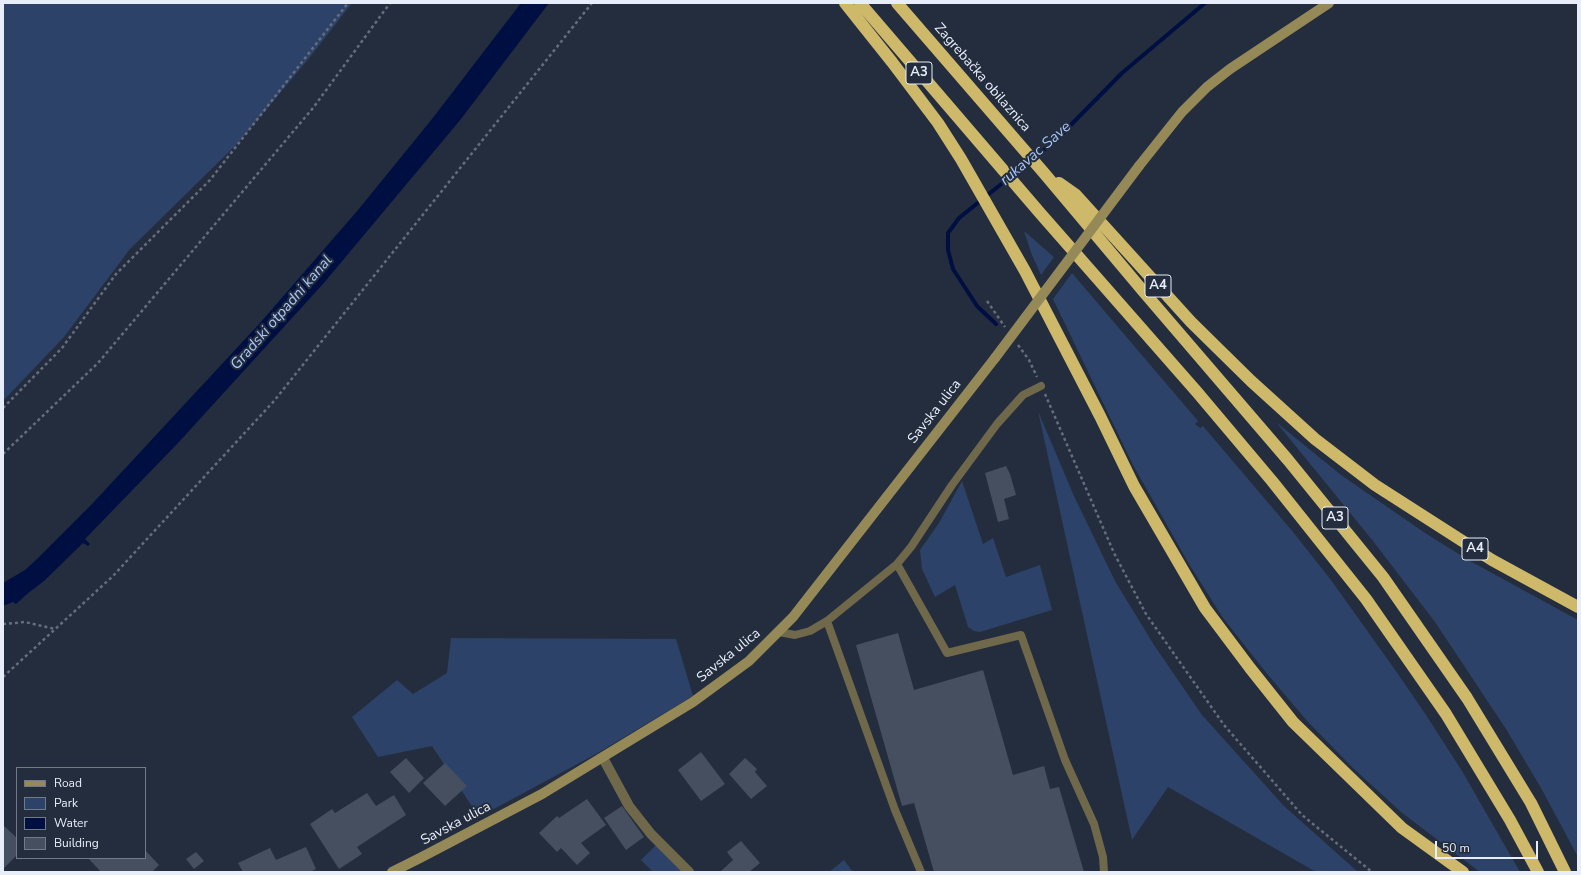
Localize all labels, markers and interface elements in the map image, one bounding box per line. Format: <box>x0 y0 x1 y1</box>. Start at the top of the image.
street label: Zagrebačka obilaznica <box>930 20 1034 136</box>
road number: A3 <box>906 62 932 84</box>
water label: rukavac Save <box>997 118 1075 190</box>
water label: Gradski otpadni kanal <box>227 252 337 374</box>
road number: A4 <box>1145 275 1171 297</box>
street label: Savska ulica <box>905 377 965 447</box>
road number: A3 <box>1322 507 1348 529</box>
road number: A4 <box>1462 538 1488 560</box>
street label: Savska ulica <box>694 625 764 687</box>
legend <box>16 767 146 859</box>
text: Road <box>54 775 82 791</box>
text: Park <box>54 795 78 811</box>
street label: Savska ulica <box>418 799 494 849</box>
text: Water <box>54 815 88 831</box>
scale bar <box>1437 833 1540 859</box>
text: Building <box>54 835 99 851</box>
text: 50 m <box>1442 840 1470 856</box>

